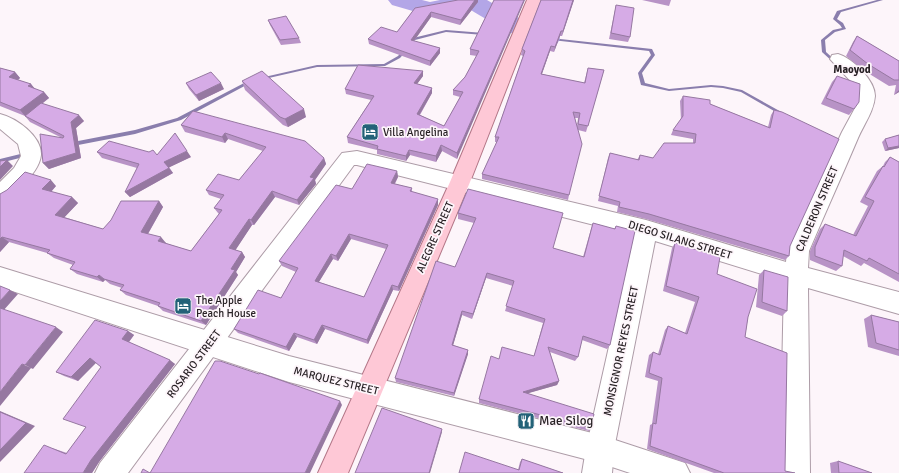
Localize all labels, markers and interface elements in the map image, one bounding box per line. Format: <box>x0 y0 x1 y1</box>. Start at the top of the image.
district label: Maoyod <box>833 63 871 76</box>
hotel icon: Villa Angelina <box>360 122 380 142</box>
place label: Villa Angelina <box>383 126 449 139</box>
street label: CALDERON STREET <box>793 164 841 254</box>
street label: ALEGRE STREET <box>413 199 457 275</box>
street label: DIEGO SILANG STREET <box>627 218 734 262</box>
street label: MONSIGNOR REYES STREET <box>601 284 641 417</box>
place label: The Apple Peach House <box>196 294 256 320</box>
hotel icon: The Apple Peach House <box>173 296 193 316</box>
street label: ROSARIO STREET <box>164 327 224 401</box>
street label: MARQUEZ STREET <box>292 364 380 398</box>
restaurant icon: Mae Silog <box>516 411 536 431</box>
place label: Mae Silog <box>539 413 594 429</box>

